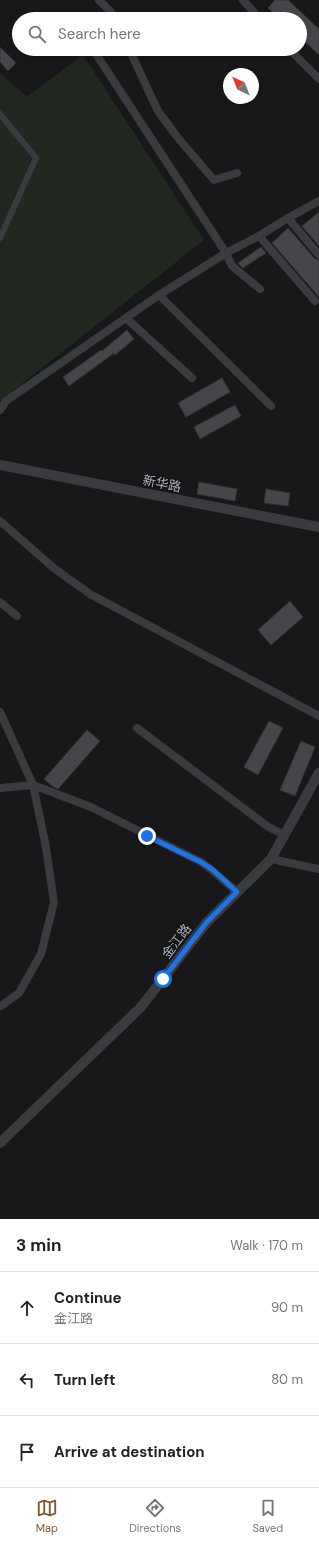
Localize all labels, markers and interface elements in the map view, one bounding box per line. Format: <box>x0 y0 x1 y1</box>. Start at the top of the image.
search box <box>12 12 307 56</box>
icon: search <box>26 23 48 45</box>
text: Search here <box>58 24 141 44</box>
north arrow <box>223 68 259 104</box>
street label: 新华路 <box>141 471 183 496</box>
route end <box>138 827 156 845</box>
street label: 金江路 <box>158 921 195 962</box>
route start <box>154 970 172 988</box>
text: 3 min <box>16 1234 61 1256</box>
text: Walk · 170 m <box>230 1237 303 1254</box>
text: Continue <box>54 1288 122 1308</box>
icon: ahead <box>16 1297 38 1319</box>
text: 90 m <box>271 1299 303 1316</box>
text: 金江路 <box>54 1310 93 1327</box>
icon: left <box>16 1369 38 1391</box>
text: Turn left <box>54 1370 115 1390</box>
text: 80 m <box>271 1371 303 1388</box>
icon: arrive <box>16 1441 38 1463</box>
text: Arrive at destination <box>54 1442 205 1462</box>
tab: Map <box>36 1497 58 1535</box>
tab: Directions <box>129 1497 181 1535</box>
tab: Saved <box>252 1497 283 1535</box>

